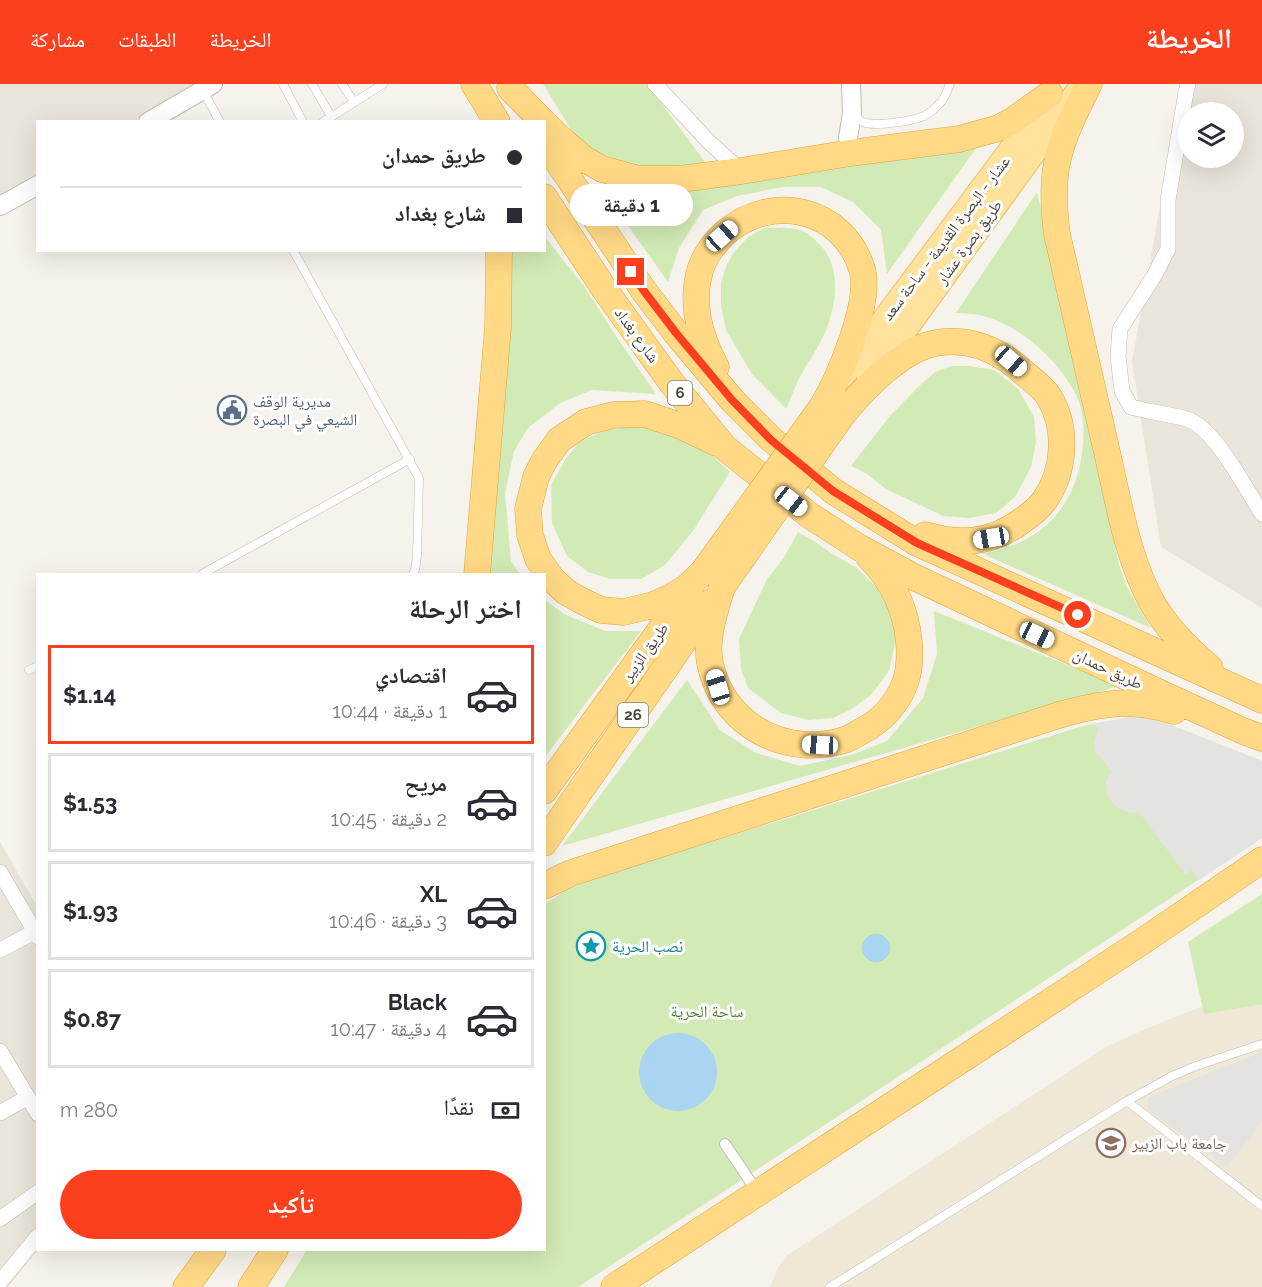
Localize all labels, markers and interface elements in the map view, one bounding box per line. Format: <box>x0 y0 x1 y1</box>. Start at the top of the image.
text: الخريطة <box>1146 22 1232 55</box>
text: مشاركة <box>30 27 85 52</box>
text: الطبقات <box>118 27 177 52</box>
text: الخريطة <box>210 27 271 52</box>
map controls <box>1178 102 1244 168</box>
button: layers <box>1178 102 1244 168</box>
text: طريق حمدان <box>382 142 486 168</box>
street label: عشار - البصرة القديمة - ساحة سعد <box>878 152 1014 324</box>
callout: 1 دقيقة <box>570 185 692 227</box>
text: 1 دقيقة <box>603 193 660 217</box>
street label: طريق بصرة عشار <box>931 196 1007 289</box>
text: شارع بغداد <box>395 200 486 226</box>
car <box>703 217 741 255</box>
route end <box>617 258 644 285</box>
street label: شارع بغداد <box>610 304 663 367</box>
car <box>992 342 1030 380</box>
road number: 6 <box>668 381 692 405</box>
place label: مديرية الوقف الشيعي في البصرة <box>253 392 357 432</box>
public building icon: مديرية الوقف الشيعي في البصرة <box>216 394 248 426</box>
car <box>771 483 811 519</box>
car <box>972 526 1010 550</box>
text: اختر الرحلة <box>409 593 522 624</box>
route start <box>1064 601 1091 628</box>
street label: طريق الزبير <box>617 619 673 686</box>
car <box>1017 619 1057 651</box>
street label: طريق حمدان <box>1070 645 1146 694</box>
text: اقتصادي <box>375 662 447 688</box>
car <box>704 667 732 707</box>
icon: car <box>465 668 519 722</box>
text: $1.14 <box>63 682 116 708</box>
text: 1 دقيقة · 10:44 <box>332 699 447 723</box>
road number: 26 <box>618 703 648 727</box>
car <box>802 735 838 755</box>
text: مريح <box>404 770 447 796</box>
icon: car <box>465 776 519 830</box>
text: $1.53 <box>63 790 117 816</box>
text: 2 دقيقة · 10:45 <box>330 807 447 831</box>
text: XL <box>420 881 447 907</box>
icon: car <box>465 884 519 938</box>
text: $1.93 <box>63 898 118 924</box>
text: 3 دقيقة · 10:46 <box>329 909 447 933</box>
place icon: نصب الحرية <box>575 930 607 962</box>
place label: نصب الحرية <box>612 937 683 956</box>
text: Black <box>388 989 447 1015</box>
icon: car <box>465 992 519 1046</box>
park label: ساحة الحرية <box>670 1002 744 1021</box>
text: $0.87 <box>63 1006 121 1032</box>
text: 4 دقيقة · 10:47 <box>330 1017 447 1041</box>
text: نقدًا <box>444 1094 474 1120</box>
icon: cash <box>489 1094 522 1127</box>
text: 280 m <box>60 1098 118 1122</box>
school or university icon: جامعة باب الزبير <box>1095 1127 1127 1159</box>
place label: جامعة باب الزبير <box>1131 1134 1227 1153</box>
button: تأكيد <box>60 1170 522 1239</box>

